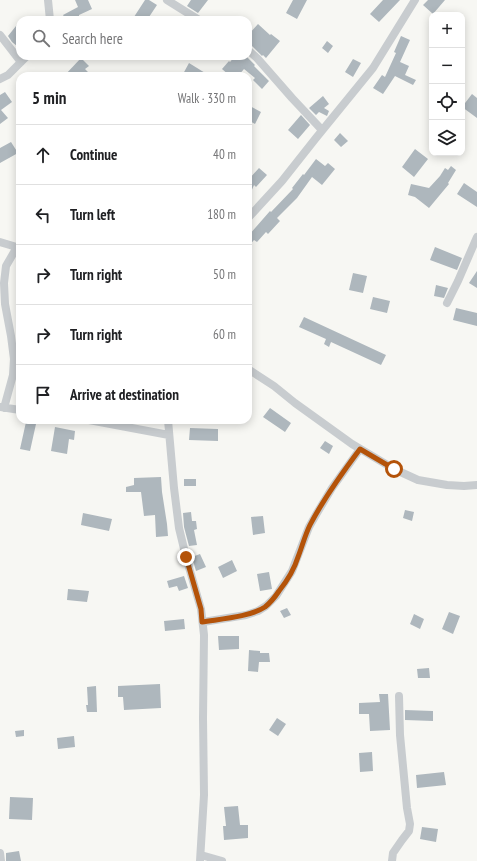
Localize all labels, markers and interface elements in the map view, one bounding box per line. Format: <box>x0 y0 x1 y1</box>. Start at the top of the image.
map controls <box>429 12 465 156</box>
button: + <box>429 12 465 48</box>
search box <box>16 16 252 60</box>
icon: search <box>30 27 52 49</box>
text: Search here <box>62 29 123 48</box>
button: − <box>429 48 465 84</box>
button: locate <box>429 84 465 120</box>
text: 5 min <box>32 87 66 109</box>
text: Walk · 330 m <box>178 90 236 107</box>
button: layers <box>429 120 465 156</box>
icon: ahead <box>32 144 54 166</box>
text: Continue <box>70 145 117 164</box>
text: 40 m <box>213 146 236 163</box>
icon: left <box>32 204 54 226</box>
text: Turn left <box>70 205 115 224</box>
text: 180 m <box>207 206 236 223</box>
icon: right <box>32 264 54 286</box>
text: Turn right <box>70 265 122 284</box>
text: 50 m <box>213 266 236 283</box>
icon: right <box>32 324 54 346</box>
text: Turn right <box>70 325 122 344</box>
text: 60 m <box>213 326 236 343</box>
icon: arrive <box>32 384 54 406</box>
text: Arrive at destination <box>70 385 179 404</box>
route start <box>385 460 403 478</box>
route end <box>177 548 195 566</box>

